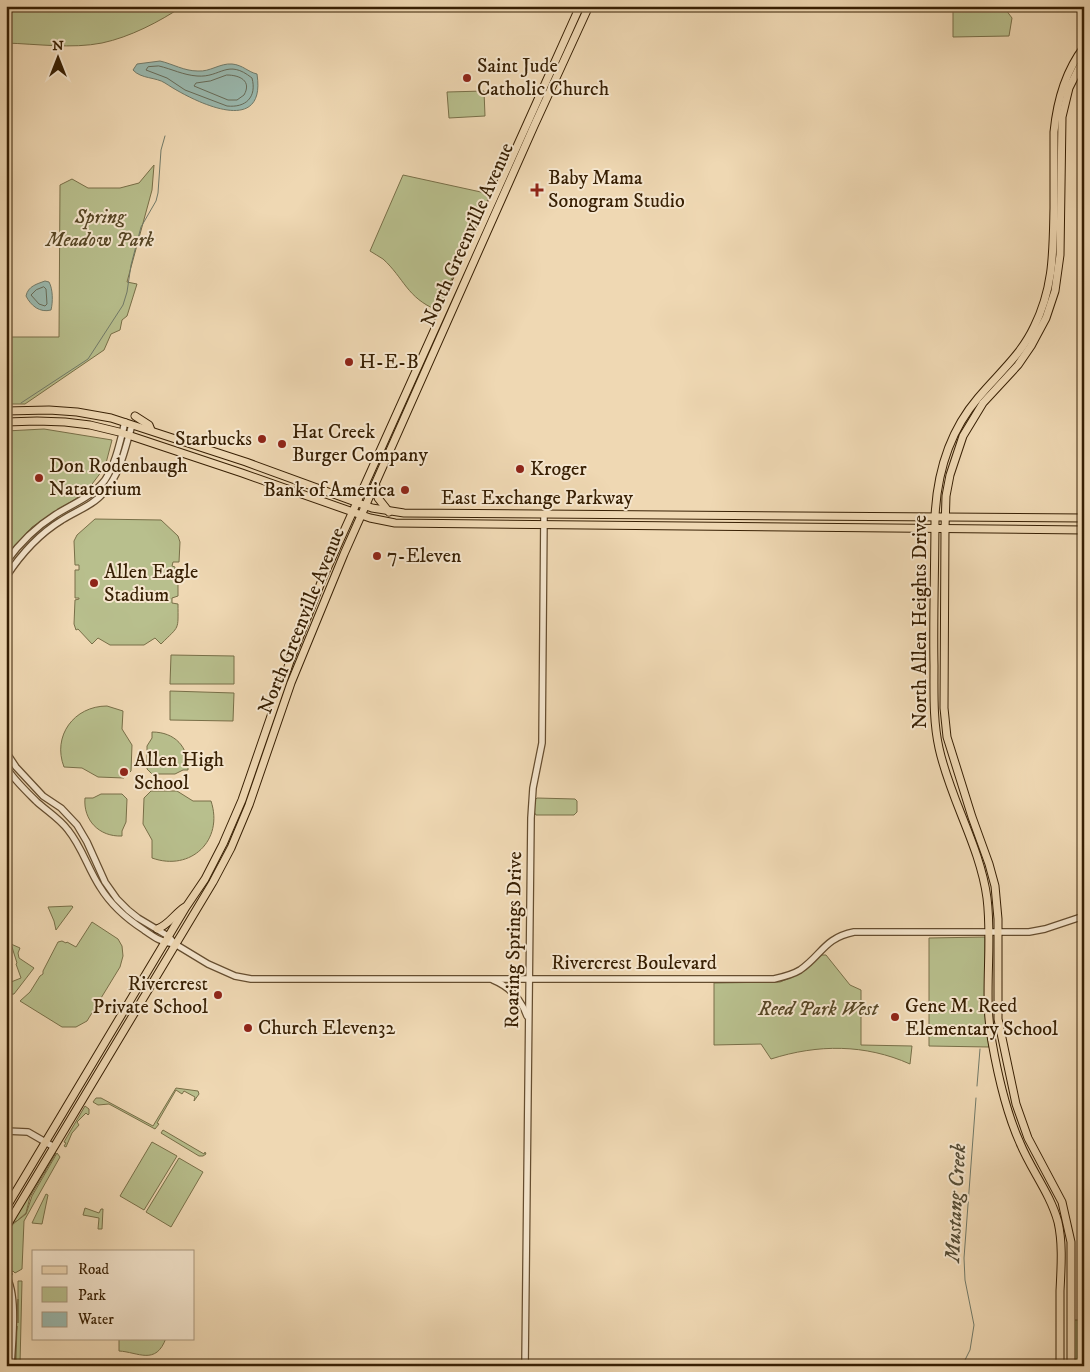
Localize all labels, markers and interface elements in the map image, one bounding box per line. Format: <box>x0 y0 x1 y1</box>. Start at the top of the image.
north arrow <box>32 32 82 82</box>
text: N <box>52 37 64 55</box>
place label: Saint Jude Catholic Church <box>477 54 610 102</box>
marker: Saint Jude Catholic Church <box>461 72 473 84</box>
street label: North Greenville Avenue <box>416 139 520 331</box>
place label: Baby Mama Sonogram Studio <box>548 166 685 214</box>
marker: Baby Mama Sonogram Studio <box>530 183 544 197</box>
park label: Spring Meadow Park <box>44 205 155 253</box>
place label: H-E-B <box>359 350 419 375</box>
marker: H-E-B <box>343 356 355 368</box>
place label: Hat Creek Burger Company <box>292 420 428 468</box>
place label: Starbucks <box>175 427 252 452</box>
marker: Starbucks <box>256 433 268 445</box>
marker: Hat Creek Burger Company <box>276 438 288 450</box>
place label: Don Rodenbaugh Natatorium <box>49 454 188 502</box>
place label: Kroger <box>530 457 587 482</box>
marker: Kroger <box>514 463 526 475</box>
marker: Don Rodenbaugh Natatorium <box>33 472 45 484</box>
place label: Bank of America <box>263 478 395 503</box>
marker: Bank of America <box>399 484 411 496</box>
street label: East Exchange Parkway <box>441 486 634 511</box>
street label: North Allen Heights Drive <box>908 515 933 729</box>
street label: North Greenville Avenue <box>253 524 351 718</box>
place label: 7-Eleven <box>387 544 462 569</box>
marker: 7-Eleven <box>371 550 383 562</box>
place label: Allen Eagle Stadium <box>104 560 198 608</box>
marker: Allen Eagle Stadium <box>88 577 100 589</box>
place label: Allen High School <box>134 748 224 796</box>
marker: Allen High School <box>118 766 130 778</box>
street label: Roaring Springs Drive <box>500 851 528 1029</box>
street label: Rivercrest Boulevard <box>551 951 717 976</box>
place label: Rivercrest Private School <box>93 972 208 1020</box>
marker: Rivercrest Private School <box>212 989 224 1001</box>
place label: Gene M. Reed Elementary School <box>905 994 1058 1042</box>
park label: Reed Park West <box>757 997 880 1022</box>
marker: Gene M. Reed Elementary School <box>889 1011 901 1023</box>
place label: Church Eleven32 <box>258 1016 395 1041</box>
marker: Church Eleven32 <box>242 1022 254 1034</box>
water label: Mustang Creek <box>940 1143 972 1265</box>
legend <box>32 1250 195 1340</box>
text: Road <box>78 1260 110 1279</box>
text: Park <box>78 1286 107 1305</box>
text: Water <box>77 1310 114 1329</box>

